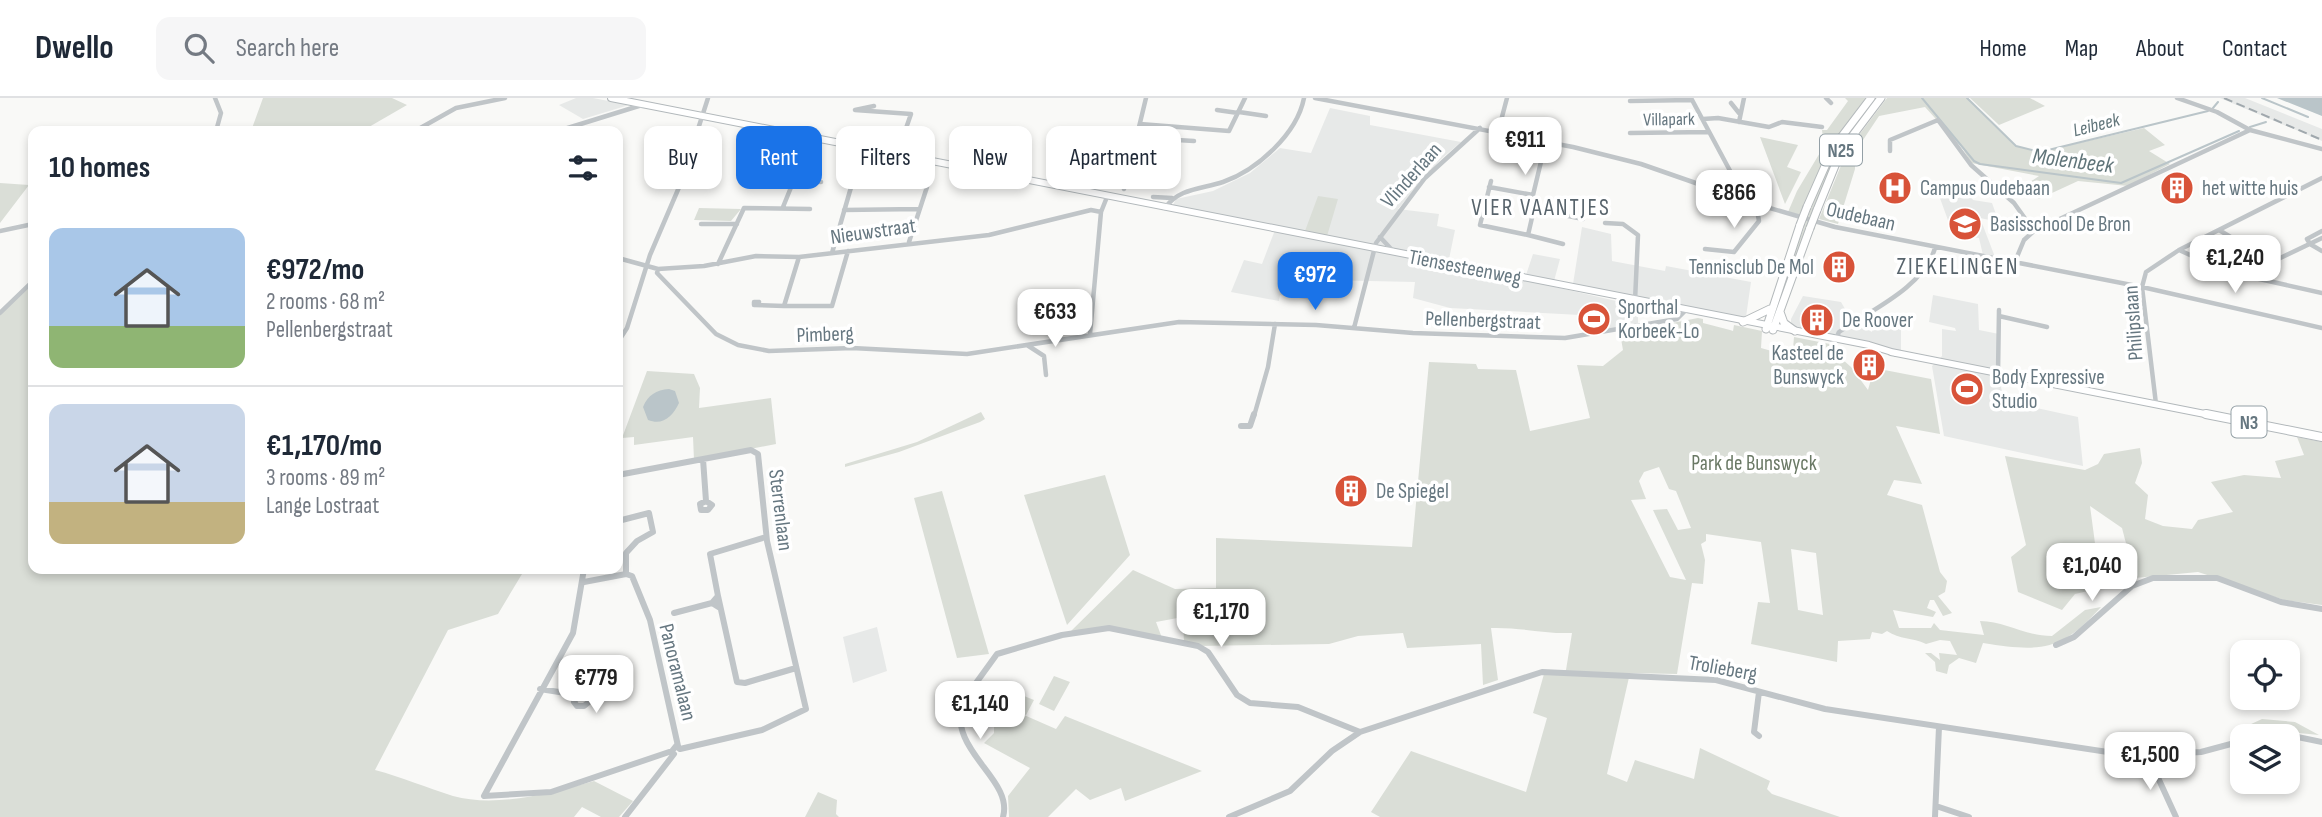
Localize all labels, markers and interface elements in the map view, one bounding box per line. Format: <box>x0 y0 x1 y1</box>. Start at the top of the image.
search box <box>156 17 646 80</box>
text: Dwello <box>35 28 114 68</box>
icon: search <box>180 29 218 67</box>
text: Search here <box>236 33 339 64</box>
text: Home <box>1979 34 2027 63</box>
text: Map <box>2065 34 2098 63</box>
text: About <box>2136 34 2184 63</box>
text: Contact <box>2222 34 2287 63</box>
water label: Leibeek <box>2071 108 2123 142</box>
street label: Villapark <box>1643 109 1695 130</box>
pin: €911 <box>1484 118 1566 177</box>
chip: Buy <box>644 126 722 189</box>
chip: Rent <box>736 126 822 189</box>
chip: Filters <box>836 126 935 189</box>
chip: New <box>949 126 1032 189</box>
chip: Apartment <box>1046 126 1181 189</box>
text: €911 <box>1505 126 1545 154</box>
road number: N25 <box>1820 134 1862 166</box>
street label: Vlinderlaan <box>1376 138 1447 213</box>
water label: Molenbeek <box>2031 142 2116 180</box>
icon: filters <box>564 149 602 187</box>
text: 10 homes <box>49 150 150 186</box>
hospital icon: Campus Oudebaan <box>1876 169 1914 207</box>
building icon: het witte huis <box>2158 169 2196 207</box>
pin: €866 <box>1693 170 1775 230</box>
place label: Campus Oudebaan <box>1920 176 2050 201</box>
place label: het witte huis <box>2202 176 2298 201</box>
text: €866 <box>1712 179 1756 207</box>
district label: VIER VAANTJES <box>1471 194 1611 222</box>
street label: Oudebaan <box>1824 196 1898 237</box>
school or university icon: Basisschool De Bron <box>1946 205 1984 243</box>
place label: Basisschool De Bron <box>1990 212 2131 237</box>
street label: Nieuwstraat <box>829 213 917 250</box>
pin: €1,240 <box>2178 236 2292 295</box>
street label: Tiensesteenweg <box>1407 244 1523 291</box>
text: €1,240 <box>2206 244 2264 272</box>
building icon: Tennisclub De Mol <box>1820 248 1858 286</box>
text: €972/mo <box>266 252 364 288</box>
pin: €972 <box>1274 252 1356 312</box>
district label: ZIEKELINGEN <box>1896 253 2020 281</box>
place label: Tennisclub De Mol <box>1689 255 1814 280</box>
icon: home <box>105 256 189 340</box>
text: €972 <box>1294 261 1336 289</box>
street label: Philipslaan <box>2118 285 2149 361</box>
text: 2 rooms · 68 m² <box>266 288 385 316</box>
pin: €633 <box>1014 289 1096 349</box>
place label: Sporthal Korbeek-Lo <box>1618 295 1699 344</box>
text: €633 <box>1033 298 1077 326</box>
sports icon: Sporthal Korbeek-Lo <box>1575 300 1613 338</box>
building icon: De Roover <box>1798 301 1836 339</box>
street label: Pellenbergstraat <box>1425 306 1541 335</box>
place label: De Roover <box>1842 308 1913 333</box>
text: Pellenbergstraat <box>266 316 393 344</box>
street label: Pimberg <box>796 321 854 348</box>
place label: Kasteel de Bunswyck <box>1771 341 1844 390</box>
building icon: Kasteel de Bunswyck <box>1850 346 1888 384</box>
place label: Body Expressive Studio <box>1992 365 2105 414</box>
sports icon: Body Expressive Studio <box>1948 370 1986 408</box>
road number: N3 <box>2232 406 2266 438</box>
text: €1,170/mo <box>266 428 382 464</box>
icon: home <box>105 432 189 516</box>
park label: Park de Bunswyck <box>1691 451 1817 476</box>
text: 3 rooms · 89 m² <box>266 464 385 492</box>
street label: Sterrenlaan <box>763 468 798 552</box>
building icon: De Spiegel <box>1332 472 1370 510</box>
place label: De Spiegel <box>1376 479 1449 504</box>
text: Lange Lostraat <box>266 492 379 520</box>
pin: €1,040 <box>2035 544 2149 603</box>
text: €1,040 <box>2062 552 2122 580</box>
pin: €1,170 <box>1164 589 1278 649</box>
text: €1,170 <box>1193 598 1249 626</box>
street label: Panoramalaan <box>653 621 702 723</box>
map controls <box>2230 640 2300 794</box>
button: locate <box>2230 640 2300 710</box>
street label: Trolieberg <box>1687 650 1759 687</box>
pin: €779 <box>555 656 637 715</box>
text: €779 <box>574 664 618 692</box>
pin: €1,140 <box>923 682 1037 741</box>
text: €1,140 <box>951 690 1009 718</box>
button: layers <box>2230 724 2300 794</box>
pin: €1,500 <box>2093 732 2207 792</box>
text: €1,500 <box>2120 741 2180 769</box>

